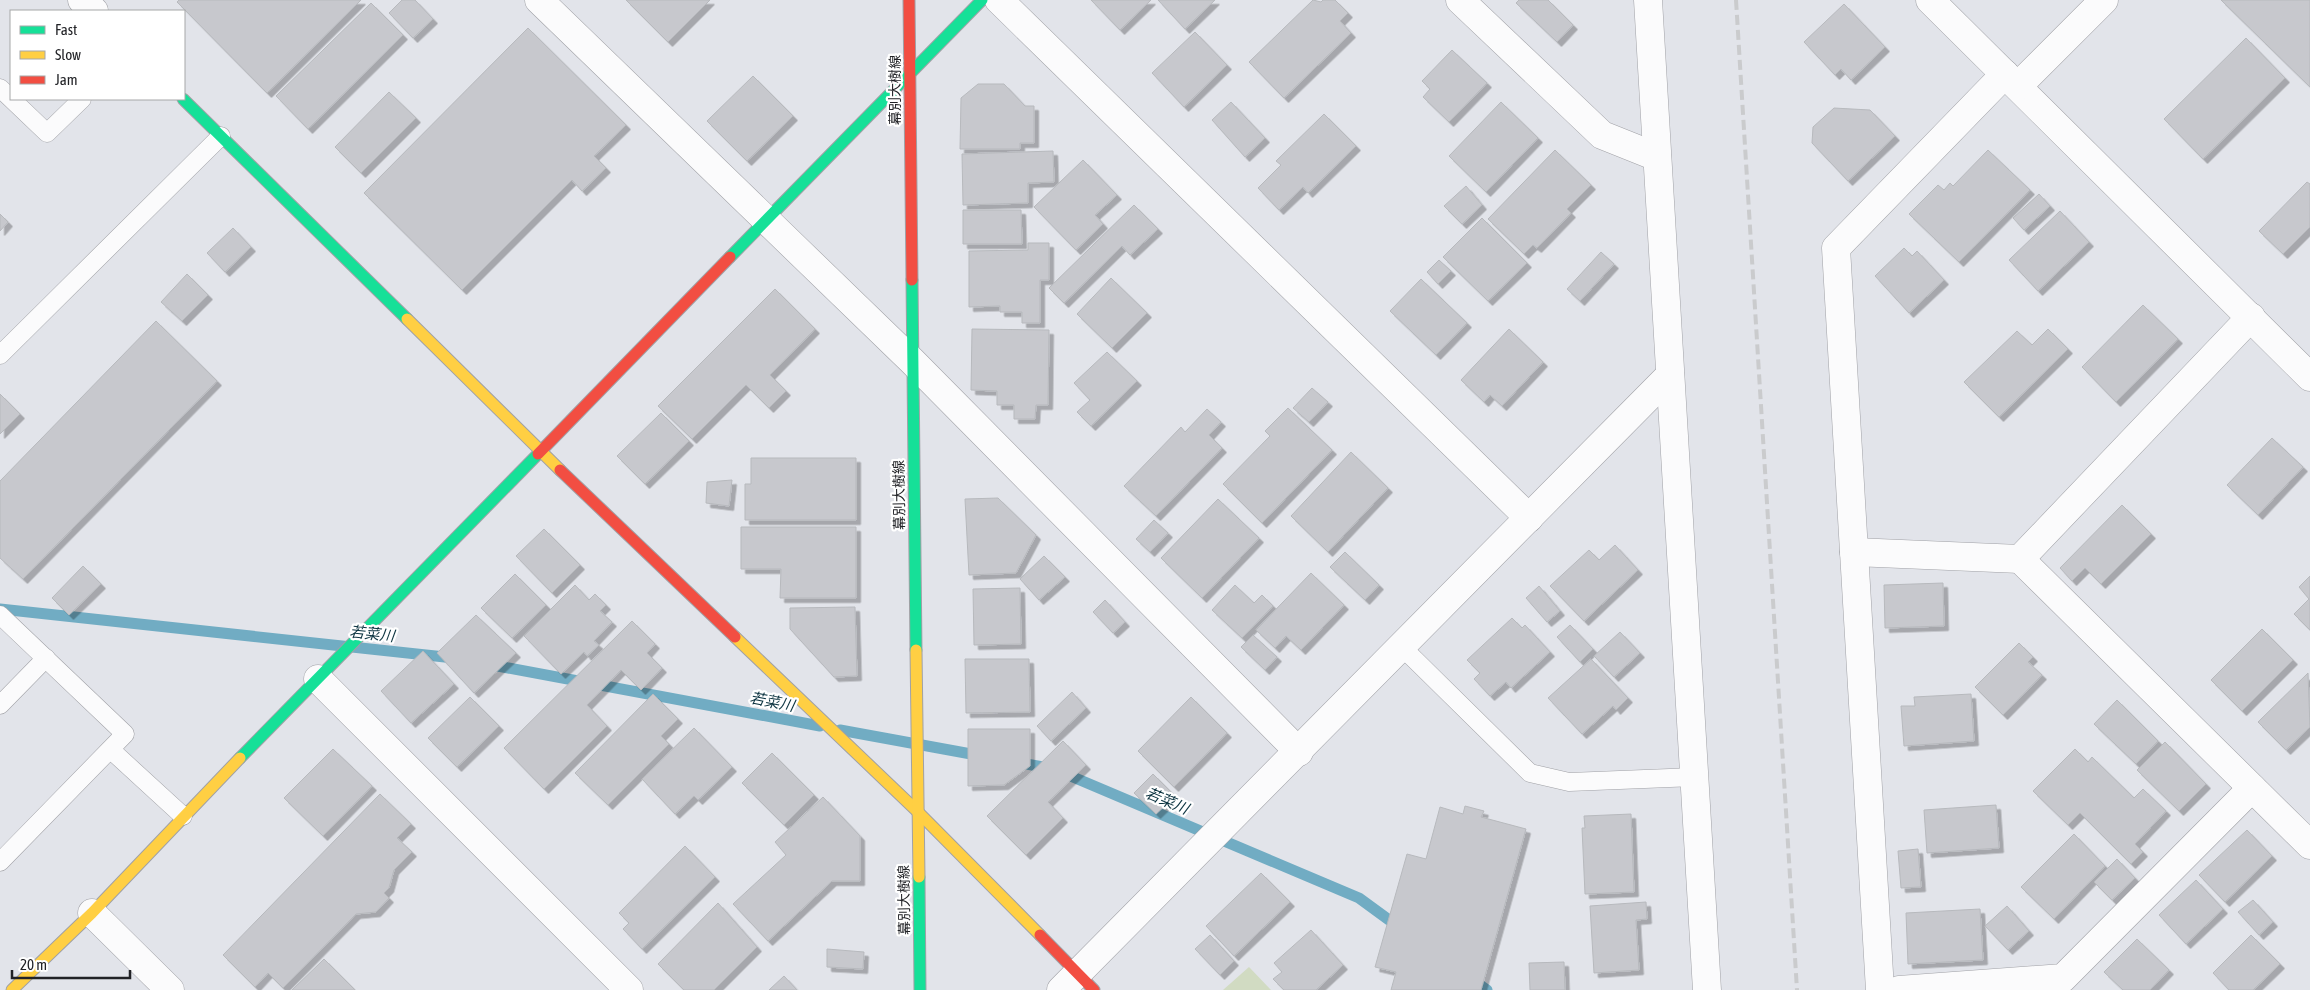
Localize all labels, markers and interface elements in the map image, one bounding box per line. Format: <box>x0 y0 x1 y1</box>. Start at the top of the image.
legend <box>10 10 185 100</box>
text: Fast <box>55 21 77 38</box>
text: Slow <box>55 46 81 63</box>
street label: 幕別大樹線 <box>887 55 903 125</box>
text: Jam <box>55 71 78 88</box>
street label: 幕別大樹線 <box>890 460 908 530</box>
water label: 若菜川 <box>349 623 397 645</box>
water label: 若菜川 <box>748 689 798 715</box>
water label: 若菜川 <box>1143 784 1193 818</box>
street label: 幕別大樹線 <box>895 865 913 935</box>
scale bar <box>12 948 130 980</box>
text: 20 m <box>20 956 47 973</box>

